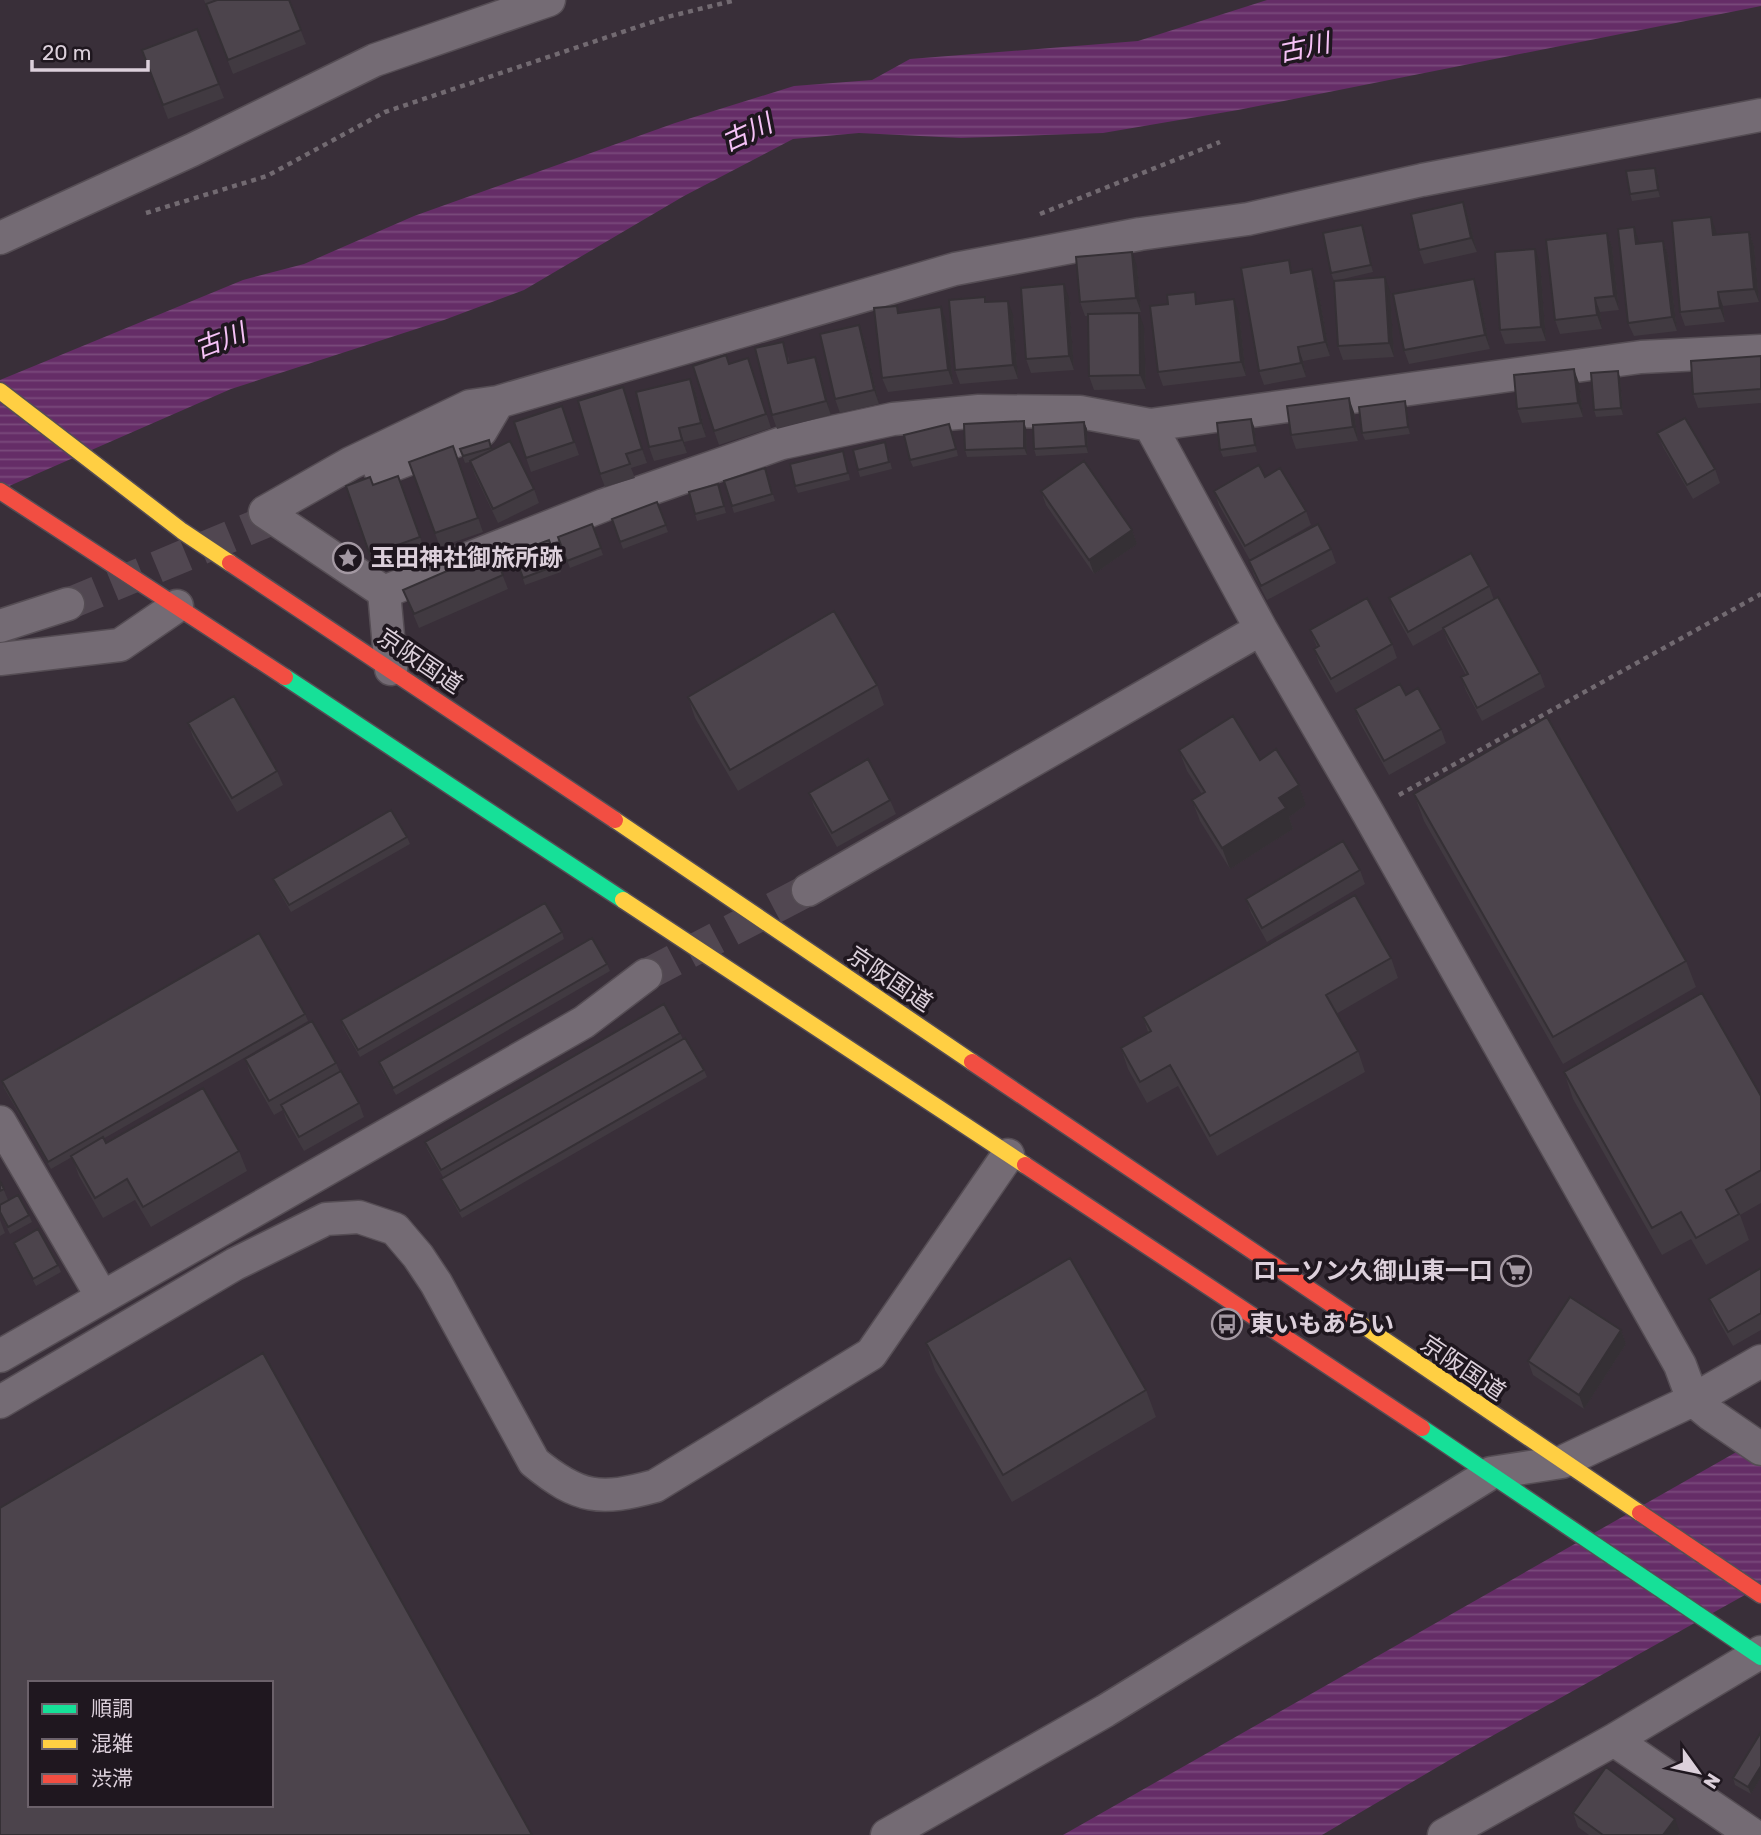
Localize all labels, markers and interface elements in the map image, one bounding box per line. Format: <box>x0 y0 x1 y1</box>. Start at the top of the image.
water label: 古川 <box>1275 27 1336 69</box>
scale bar <box>32 28 147 72</box>
text: 20 m <box>42 40 91 65</box>
water label: 古川 <box>717 107 780 158</box>
water label: 古川 <box>190 316 253 365</box>
place icon: 玉田神社御旅所跡 <box>331 541 365 575</box>
place label: 玉田神社御旅所跡 <box>371 544 563 572</box>
street label: 京阪国道 <box>372 623 468 699</box>
street label: 京阪国道 <box>842 941 938 1017</box>
supermarket icon: ローソン久御山東一口 <box>1499 1254 1533 1288</box>
place label: ローソン久御山東一口 <box>1253 1257 1493 1285</box>
bus stop icon: 東いもあらい <box>1210 1307 1244 1341</box>
place label: 東いもあらい <box>1250 1310 1394 1338</box>
street label: 京阪国道 <box>1415 1330 1511 1406</box>
legend <box>28 1681 273 1807</box>
text: 順調 <box>91 1696 133 1721</box>
text: 混雑 <box>91 1731 133 1756</box>
north arrow <box>1663 1737 1733 1807</box>
text: 渋滞 <box>91 1766 133 1791</box>
text: N <box>1698 1769 1725 1793</box>

